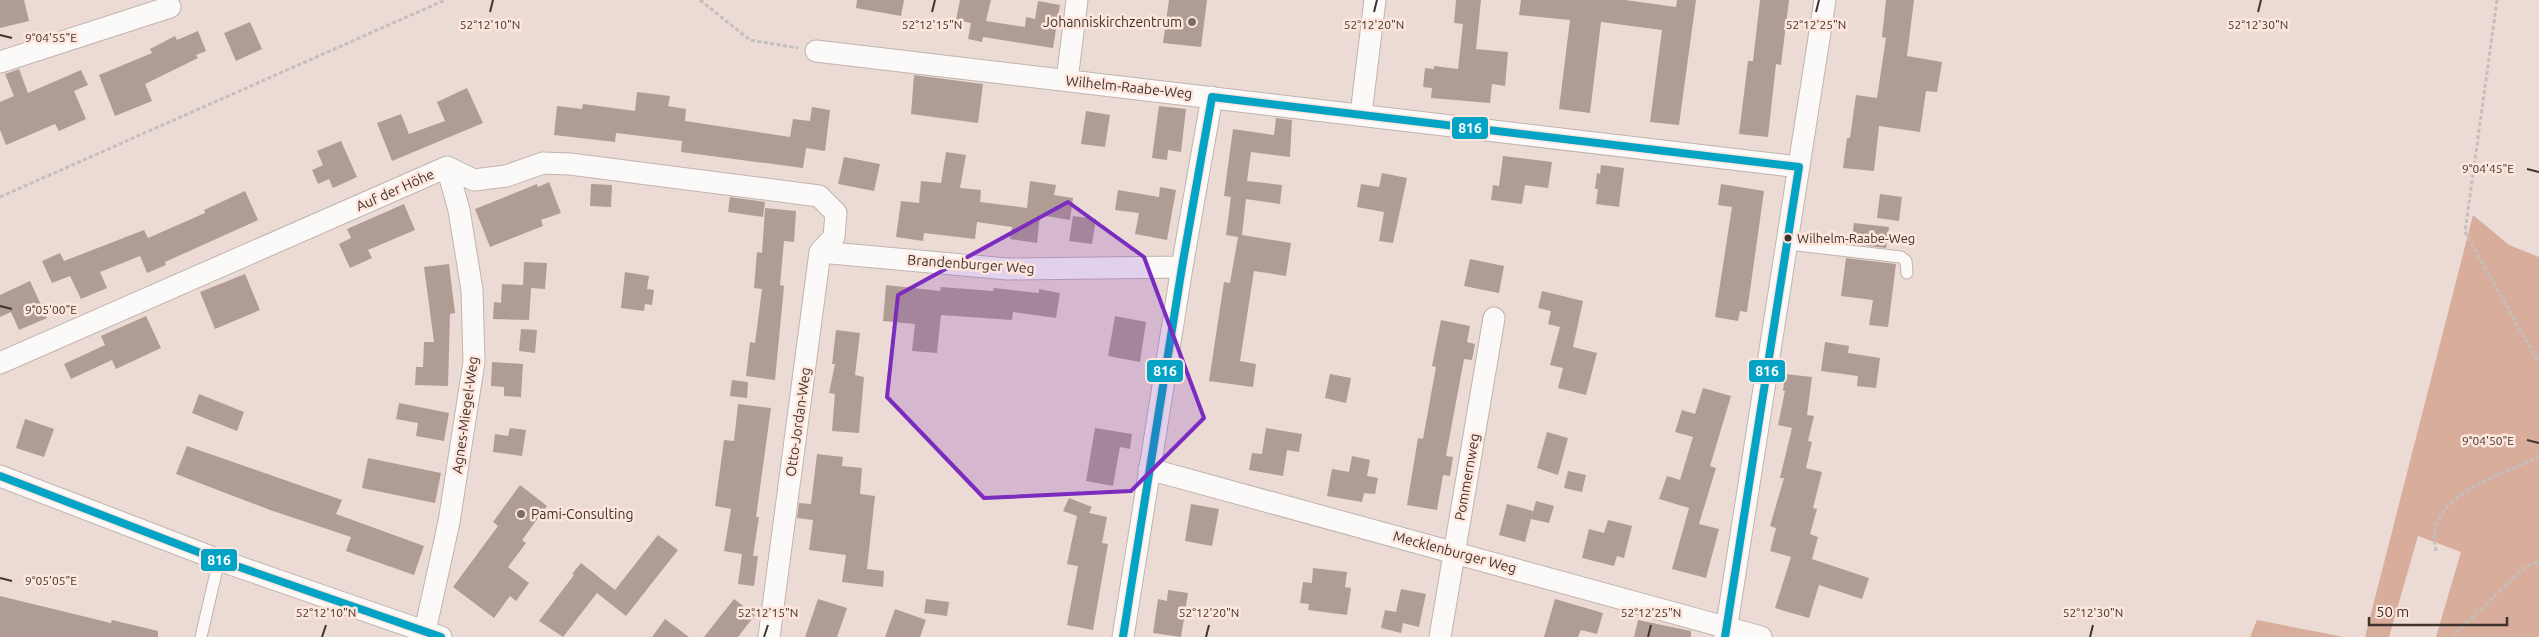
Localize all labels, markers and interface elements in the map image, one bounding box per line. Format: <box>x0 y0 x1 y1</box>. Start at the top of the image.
place label: Johanniskirchzentrum <box>1043 14 1182 30</box>
marker: Johanniskirchzentrum <box>1186 16 1198 28</box>
text: 52°12'10"N <box>460 18 520 31</box>
text: 52°12'15"N <box>902 18 962 31</box>
text: 52°12'20"N <box>1344 18 1404 31</box>
text: 52°12'25"N <box>1786 18 1846 31</box>
text: 52°12'30"N <box>2228 18 2288 31</box>
text: 9°04'55"E <box>25 31 77 44</box>
street label: Wilhelm-Raabe-Weg <box>1065 72 1193 102</box>
line badge: 816 <box>1451 116 1489 140</box>
text: 816 <box>1458 120 1482 136</box>
text: 9°04'45"E <box>2462 162 2514 175</box>
street label: Auf der Höhe <box>353 166 437 214</box>
place label: Wilhelm-Raabe-Weg <box>1797 231 1915 245</box>
marker: Wilhelm-Raabe-Weg <box>1783 233 1793 243</box>
street label: Brandenburger Weg <box>907 252 1035 276</box>
text: 9°05'00"E <box>25 303 77 316</box>
street label: Agnes-Miegel-Weg <box>449 355 481 475</box>
line badge: 816 <box>1146 359 1184 383</box>
line badge: 816 <box>1748 359 1786 383</box>
text: 816 <box>1153 363 1177 379</box>
text: 816 <box>1755 363 1779 379</box>
street label: Otto-Jordan-Weg <box>782 366 814 478</box>
street label: Pommernweg <box>1451 432 1483 522</box>
text: 9°04'50"E <box>2462 434 2514 447</box>
place label: Pami-Consulting <box>531 506 633 522</box>
marker: Pami-Consulting <box>515 508 527 520</box>
street label: Mecklenburger Weg <box>1392 528 1518 576</box>
line badge: 816 <box>200 548 238 572</box>
text: 816 <box>207 552 231 568</box>
text: 9°05'05"E <box>25 574 77 587</box>
scale bar <box>2369 594 2506 626</box>
text: 50 m <box>2376 603 2409 620</box>
text: 52°12'10"N <box>296 606 356 619</box>
text: 52°12'15"N <box>738 606 798 619</box>
text: 52°12'20"N <box>1179 606 1239 619</box>
text: 52°12'25"N <box>1621 606 1681 619</box>
text: 52°12'30"N <box>2063 606 2123 619</box>

